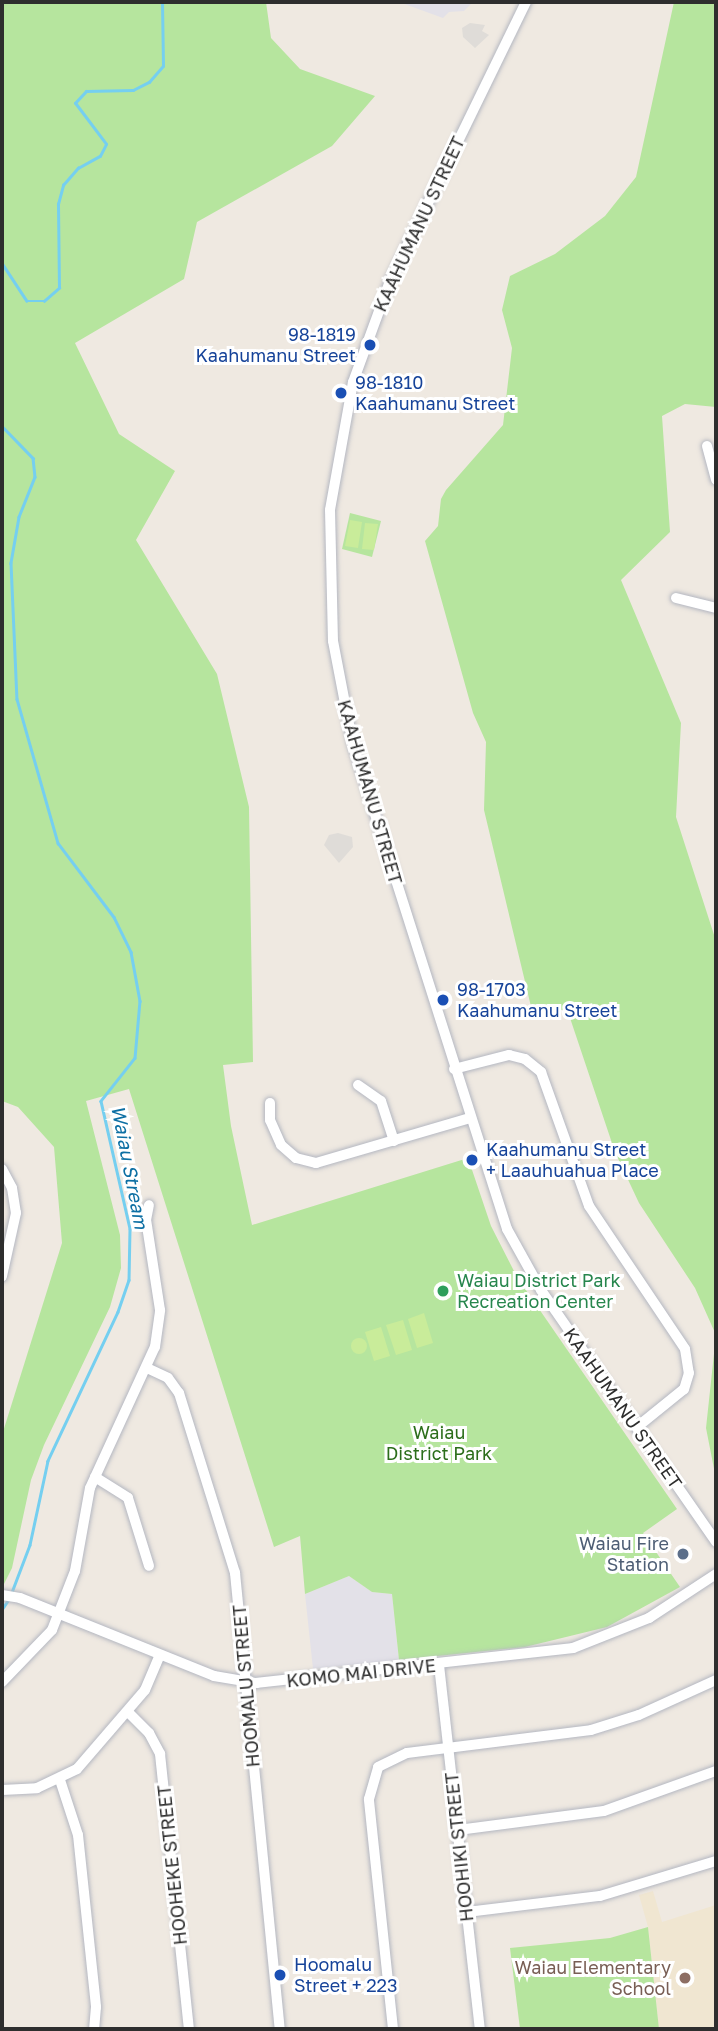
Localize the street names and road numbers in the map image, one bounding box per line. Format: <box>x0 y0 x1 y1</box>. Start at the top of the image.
street label: KAAHUMANU STREET <box>369 133 469 315</box>
street label: KAAHUMANU STREET <box>333 697 407 887</box>
street label: KAAHUMANU STREET <box>559 1324 687 1492</box>
street label: HOOMALU STREET <box>228 1604 264 1768</box>
street label: KOMO MAI DRIVE <box>285 1654 437 1692</box>
street label: HOOHIKI STREET <box>440 1771 478 1923</box>
street label: HOOHEKE STREET <box>153 1784 191 1946</box>

